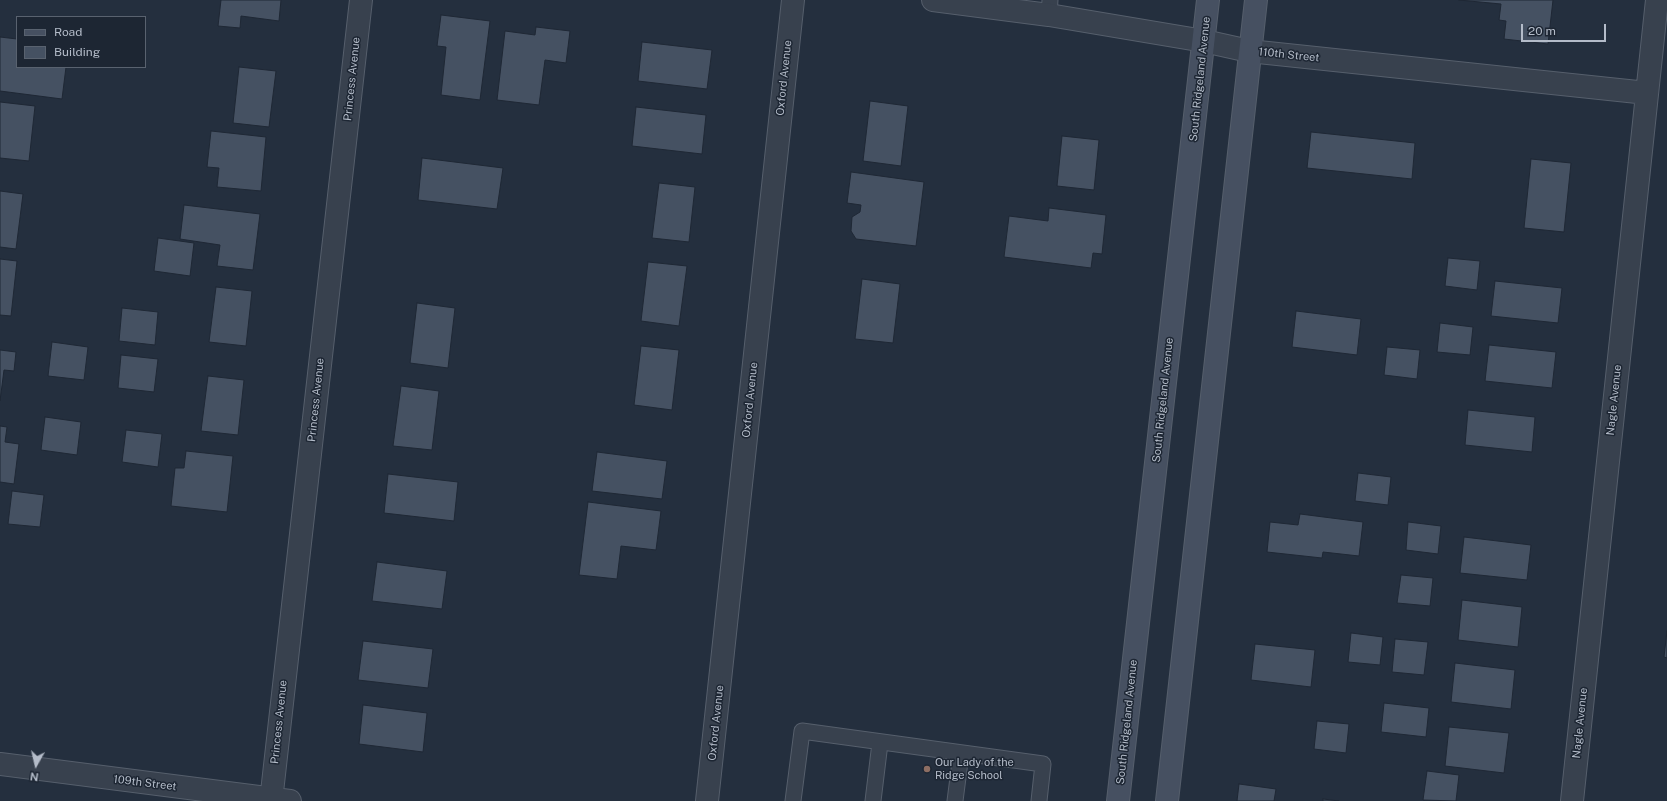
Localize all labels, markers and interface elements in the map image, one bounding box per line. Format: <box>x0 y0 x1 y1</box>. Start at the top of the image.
legend <box>16 16 146 68</box>
street label: South Ridgeland Avenue <box>1187 16 1213 142</box>
scale bar <box>1523 16 1608 42</box>
text: 20 m <box>1528 24 1556 38</box>
text: Road <box>54 25 82 39</box>
street label: Princess Avenue <box>341 36 363 122</box>
street label: Oxford Avenue <box>773 40 795 116</box>
text: Building <box>54 45 100 59</box>
street label: 110th Street <box>1258 45 1320 65</box>
street label: South Ridgeland Avenue <box>1150 337 1176 463</box>
street label: Princess Avenue <box>305 357 327 443</box>
street label: Oxford Avenue <box>739 362 761 438</box>
street label: Nagle Avenue <box>1604 364 1624 436</box>
street label: South Ridgeland Avenue <box>1114 659 1140 785</box>
street label: Princess Avenue <box>268 679 290 765</box>
street label: Oxford Avenue <box>705 685 727 761</box>
street label: Nagle Avenue <box>1570 687 1590 759</box>
north arrow <box>16 745 56 785</box>
place label: Our Lady of the Ridge School <box>935 756 1014 782</box>
marker: Our Lady of the Ridge School <box>922 764 932 774</box>
text: N <box>29 770 39 783</box>
street label: 109th Street <box>113 773 177 793</box>

